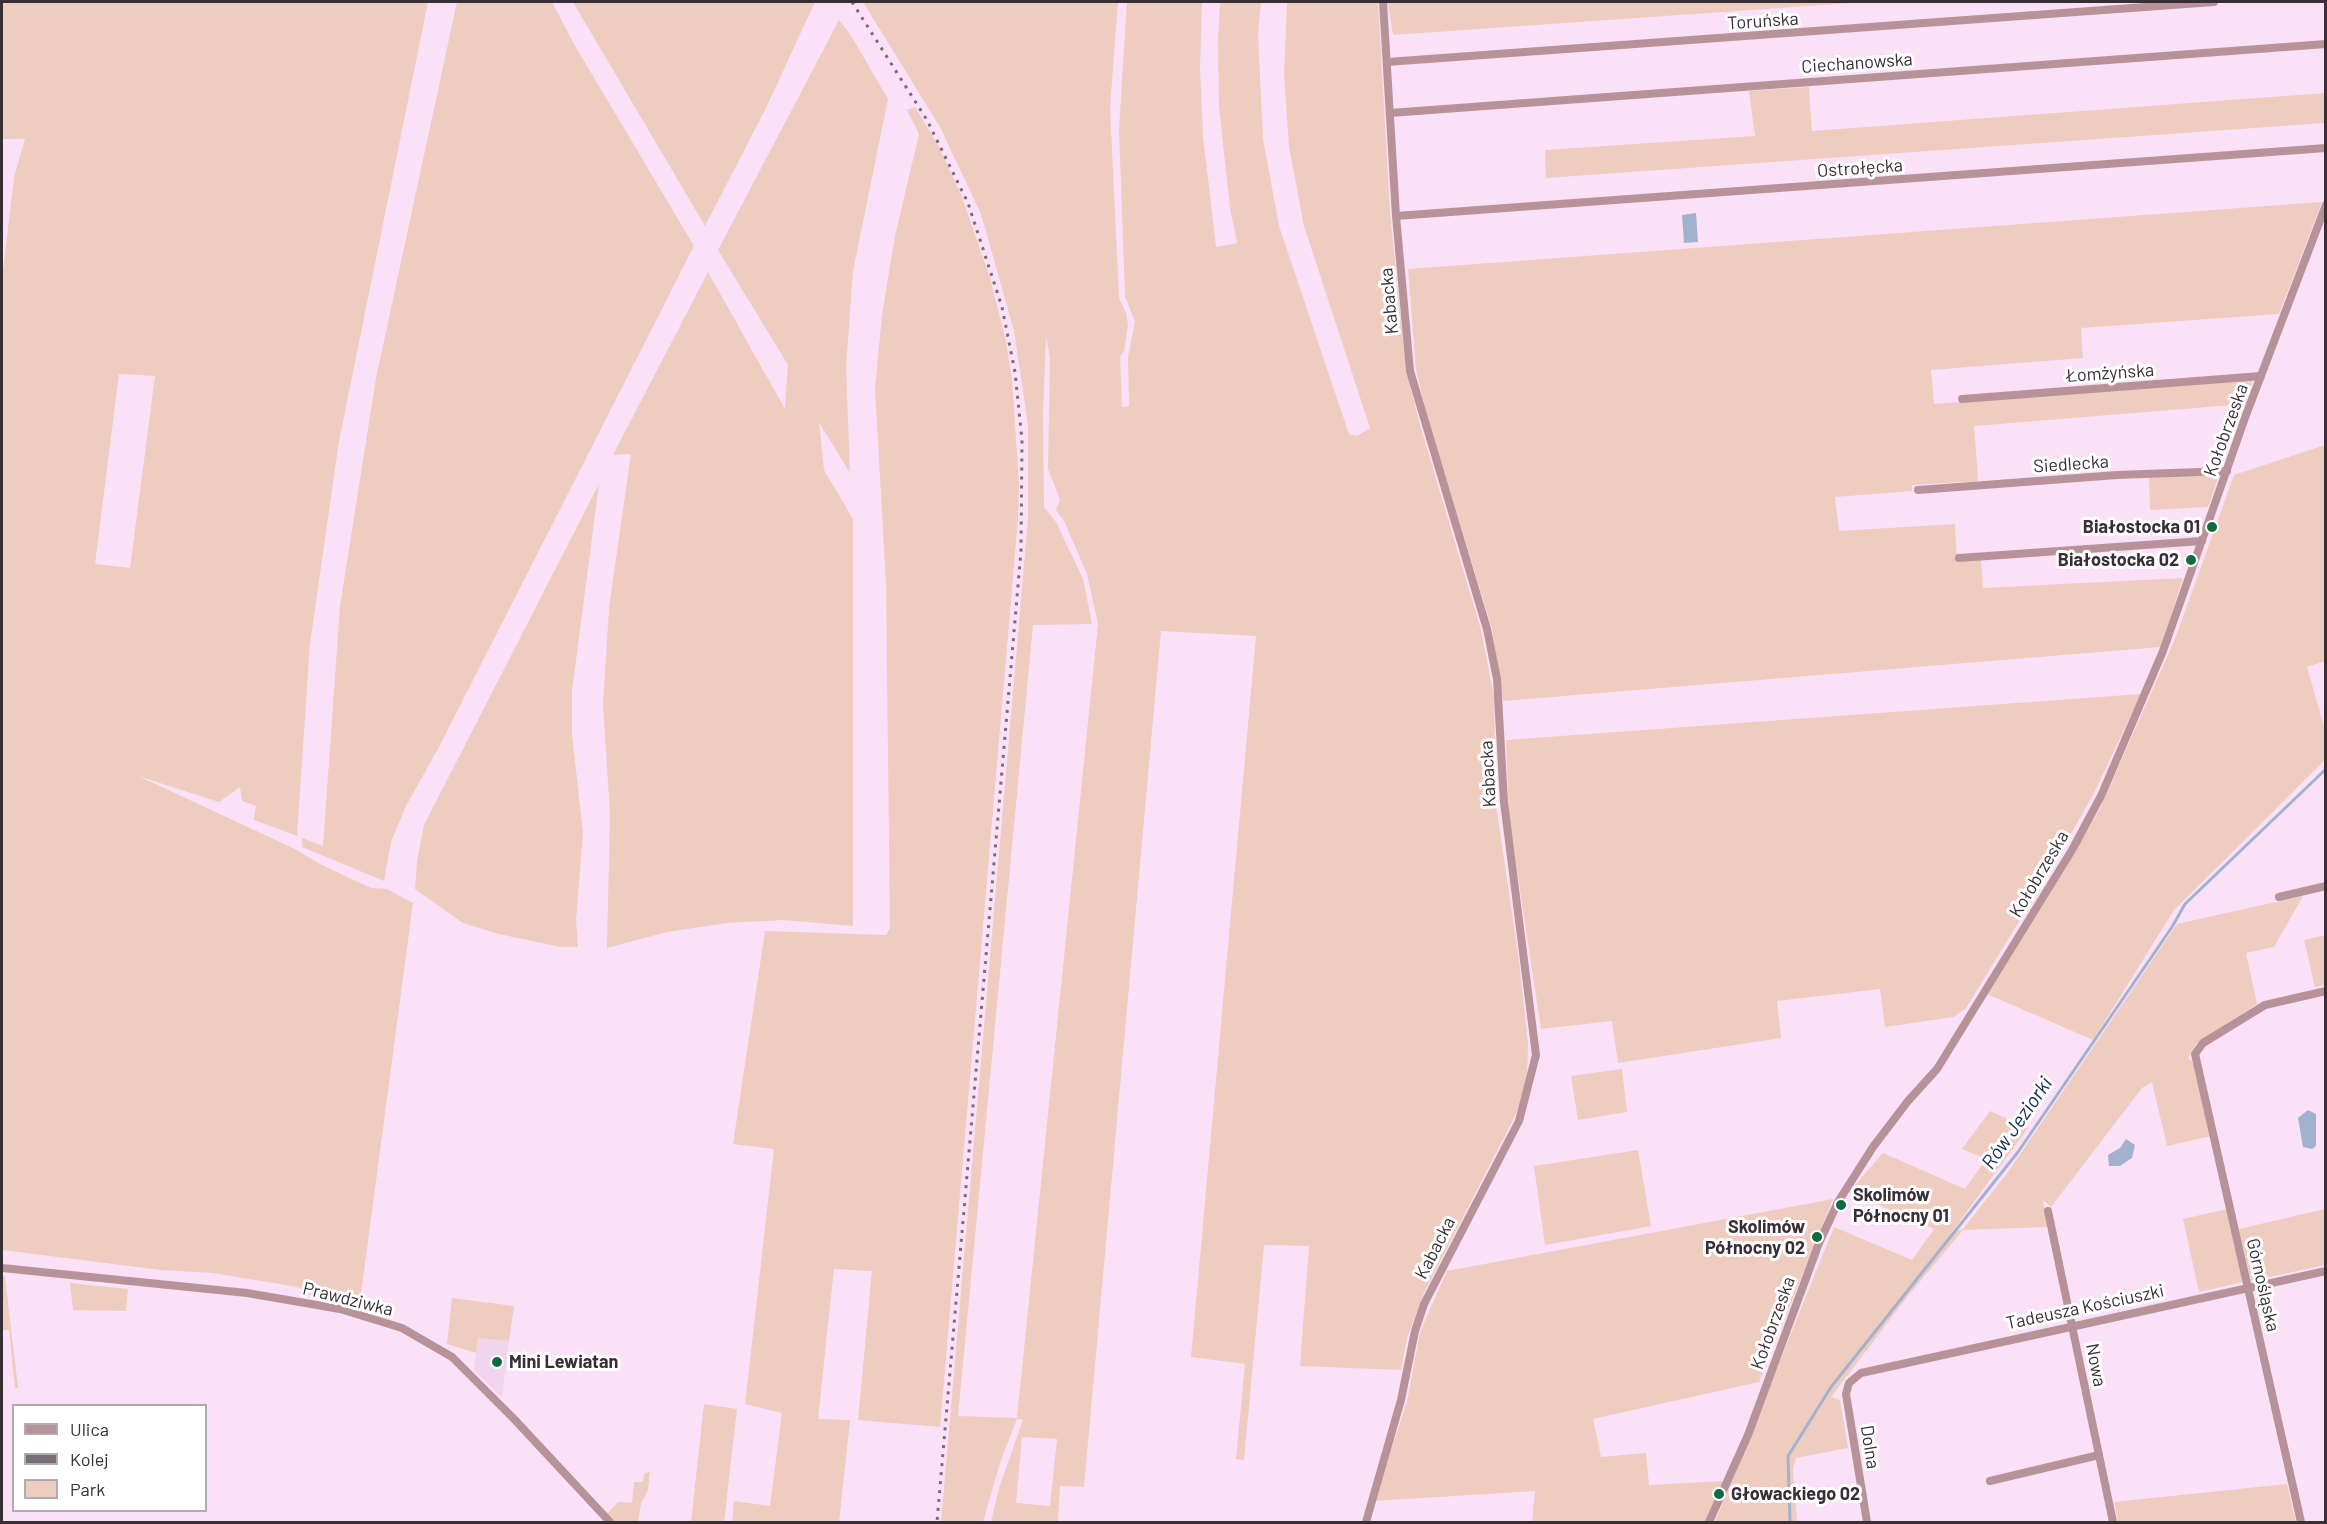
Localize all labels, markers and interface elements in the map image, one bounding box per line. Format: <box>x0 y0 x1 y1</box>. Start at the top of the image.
street label: Toruńska <box>1727 8 1799 34</box>
street label: Ciechanowska <box>1801 48 1913 78</box>
street label: Ostrołęcka <box>1816 154 1904 182</box>
street label: Kabacka <box>1375 267 1403 335</box>
street label: Łomżyńska <box>2065 359 2155 387</box>
street label: Kołobrzeska <box>2199 381 2253 479</box>
street label: Siedlecka <box>2033 451 2109 477</box>
place label: Białostocka 01 <box>2083 516 2200 538</box>
marker: Białostocka 01 <box>2205 520 2219 534</box>
place label: Białostocka 02 <box>2058 549 2179 571</box>
marker: Białostocka 02 <box>2184 553 2198 567</box>
street label: Kabacka <box>1475 740 1501 808</box>
street label: Kołobrzeska <box>2005 827 2073 921</box>
water label: Rów Jeziorki <box>1976 1072 2058 1174</box>
place label: Skolimów Północny 01 <box>1853 1184 1949 1226</box>
marker: Skolimów Północny 01 <box>1834 1198 1848 1212</box>
street label: Kabacka <box>1410 1213 1460 1283</box>
place label: Skolimów Północny 02 <box>1705 1216 1805 1258</box>
marker: Skolimów Północny 02 <box>1810 1230 1824 1244</box>
street label: Górnośląska <box>2242 1236 2284 1334</box>
street label: Kołobrzeska <box>1746 1274 1800 1372</box>
street label: Prawdziwka <box>301 1277 395 1321</box>
street label: Tadeusza Kościuszki <box>2004 1280 2166 1334</box>
street label: Nowa <box>2081 1342 2111 1388</box>
place label: Mini Lewiatan <box>509 1351 618 1373</box>
marker: Mini Lewiatan <box>490 1355 504 1369</box>
legend <box>12 1404 207 1512</box>
text: Ulica <box>70 1418 109 1440</box>
street label: Dolna <box>1856 1424 1884 1470</box>
text: Kolej <box>70 1448 109 1470</box>
text: Park <box>70 1478 105 1500</box>
place label: Głowackiego 02 <box>1731 1483 1860 1505</box>
marker: Głowackiego 02 <box>1712 1487 1726 1501</box>

